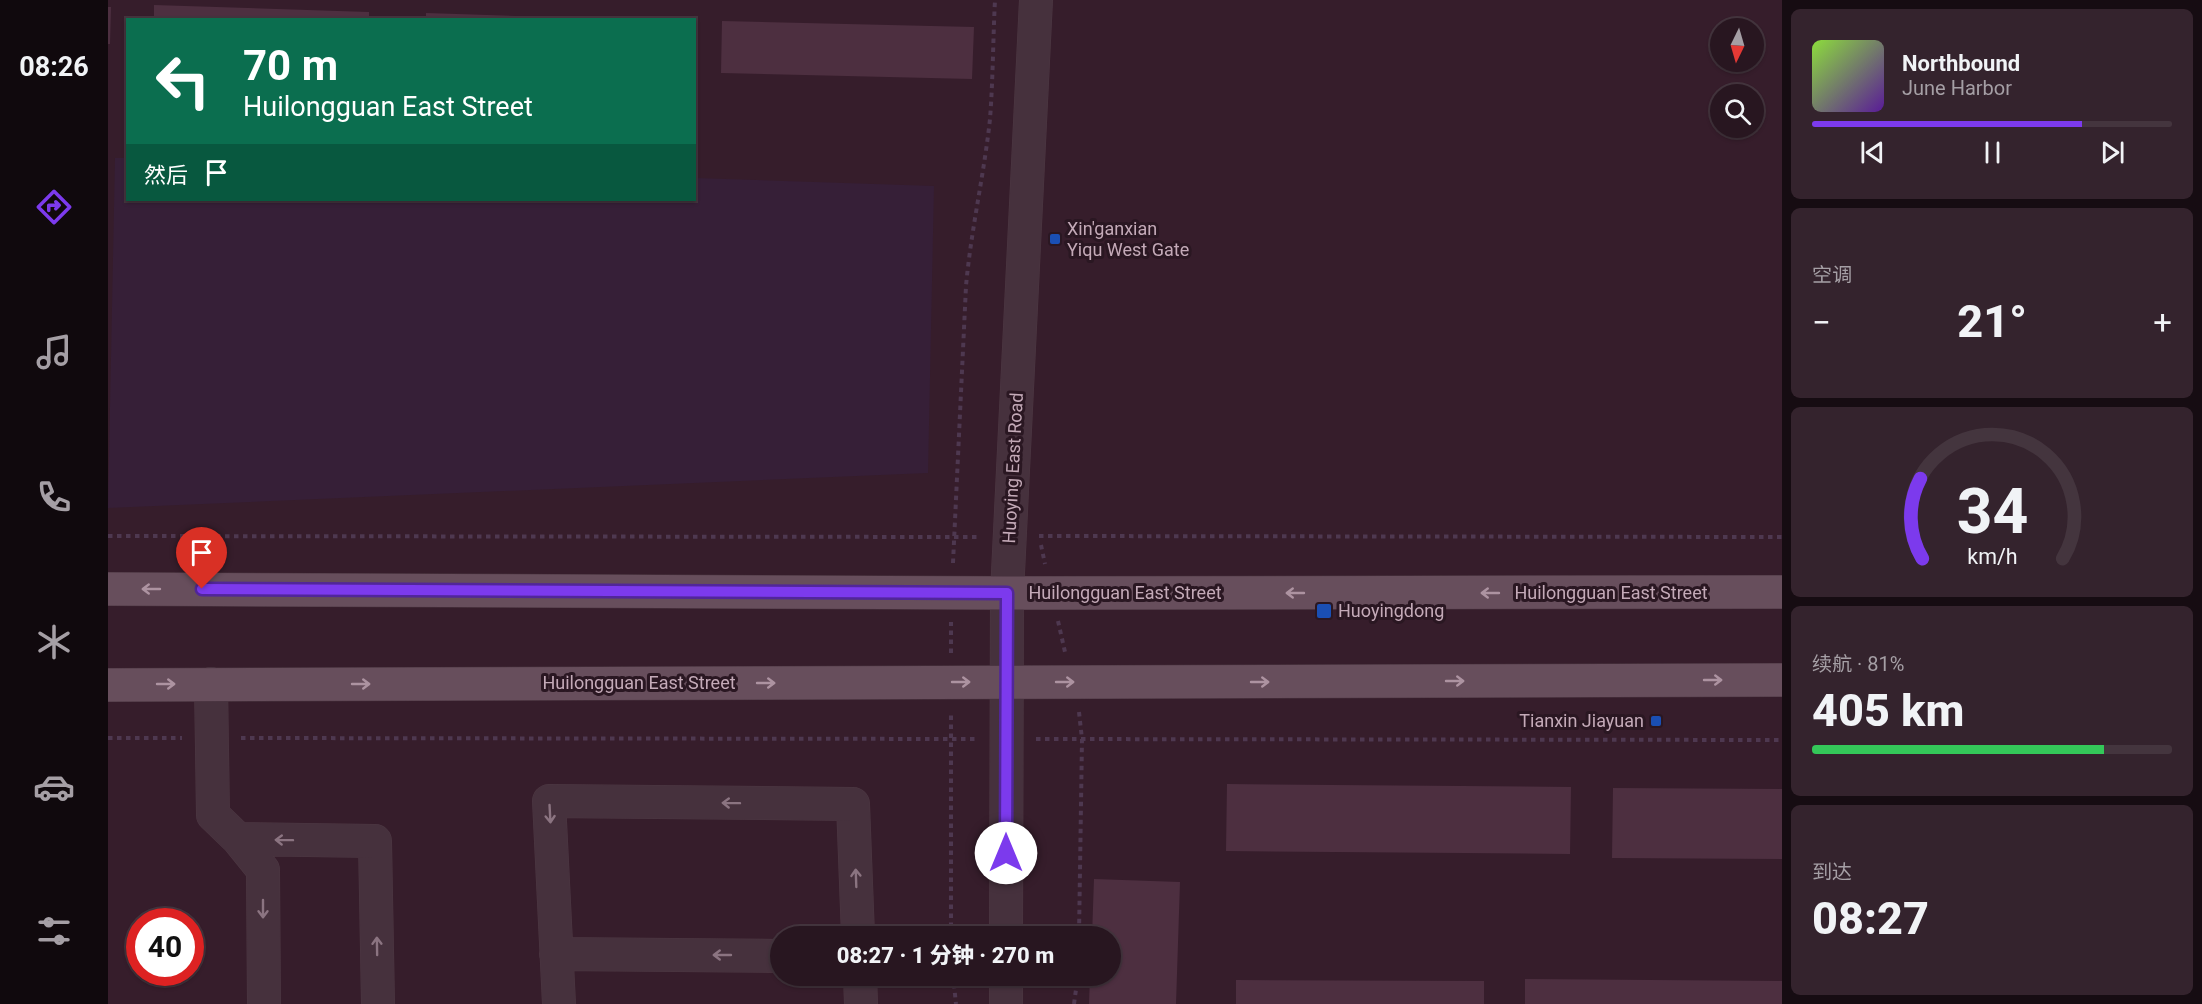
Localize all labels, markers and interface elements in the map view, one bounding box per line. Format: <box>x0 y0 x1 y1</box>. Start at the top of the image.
north arrow <box>1710 18 1764 72</box>
map controls <box>1710 18 1764 138</box>
text: 70 m <box>243 41 338 90</box>
icon: left <box>144 42 222 120</box>
text: 08:26 <box>19 51 89 83</box>
text: Northbound <box>1902 51 2020 76</box>
text: June Harbor <box>1902 76 2012 100</box>
button: search <box>1710 84 1764 138</box>
text: Huilongguan East Street <box>243 91 533 123</box>
icon: previous <box>1856 136 1889 169</box>
icon: pause <box>1976 136 2009 169</box>
icon: next <box>2096 136 2129 169</box>
icon: arrive <box>200 156 233 189</box>
text: 然后 <box>144 163 188 188</box>
icon: directions <box>33 186 75 228</box>
place label: Xin'ganxian Yiqu West Gate <box>1067 218 1189 260</box>
marker: Xin'ganxian Yiqu West Gate <box>1048 232 1062 246</box>
text: 空调 <box>1812 263 1852 287</box>
text: 21° <box>1957 295 2027 348</box>
text: − <box>1812 303 1831 342</box>
text: + <box>2153 303 2172 342</box>
icon: music <box>33 331 75 373</box>
street label: Huoying East Road <box>998 392 1027 544</box>
text: 34 <box>1956 475 2028 548</box>
icon: phone <box>33 476 75 518</box>
pin <box>176 527 227 589</box>
icon: arrive <box>185 536 218 569</box>
text: km/h <box>1967 544 2017 569</box>
street label: Huilongguan East Street <box>1028 582 1222 603</box>
street label: Huilongguan East Street <box>1514 582 1708 603</box>
one-way arrow <box>141 583 161 595</box>
one-way arrow <box>1285 587 1305 599</box>
one-way arrow <box>1480 587 1500 599</box>
place label: Huoyingdong <box>1338 600 1444 621</box>
marker: Huoyingdong <box>1315 602 1333 620</box>
icon: climate <box>33 621 75 663</box>
text: 续航 · 81% <box>1812 652 1904 676</box>
street label: Huilongguan East Street <box>542 672 736 693</box>
one-way arrow <box>1702 674 1722 686</box>
one-way arrow <box>1445 675 1465 687</box>
one-way arrow <box>951 676 971 688</box>
one-way arrow <box>1055 676 1075 688</box>
one-way arrow <box>1250 676 1270 687</box>
one-way arrow <box>756 677 776 689</box>
one-way arrow <box>156 678 176 690</box>
one-way arrow <box>351 678 371 690</box>
text: 405 km <box>1812 684 1964 737</box>
place label: Tianxin Jiayuan <box>1519 710 1644 731</box>
marker: Tianxin Jiayuan <box>1649 714 1663 728</box>
icon: car <box>33 766 75 808</box>
one-way arrow <box>721 797 741 809</box>
one-way arrow <box>544 804 555 823</box>
position arrow <box>974 821 1038 885</box>
one-way arrow <box>275 834 295 846</box>
text: 到达 <box>1812 860 1852 884</box>
one-way arrow <box>850 868 861 888</box>
text: 08:27 <box>1812 892 1929 945</box>
one-way arrow <box>257 899 269 919</box>
speed limit sign: 40 <box>126 908 204 986</box>
icon: filters <box>33 910 75 952</box>
one-way arrow <box>371 936 383 956</box>
text: 08:27 · 1 分钟 · 270 m <box>837 943 1054 968</box>
one-way arrow <box>712 949 732 961</box>

